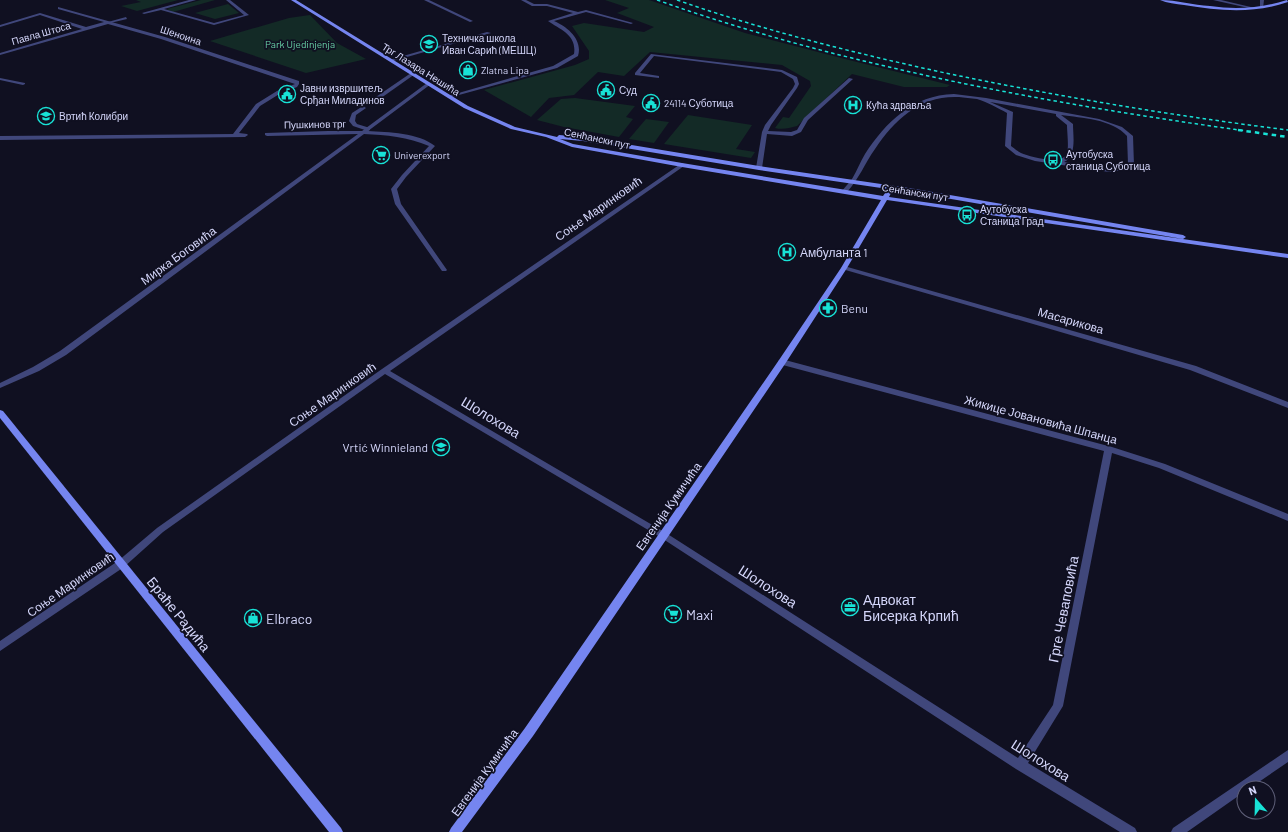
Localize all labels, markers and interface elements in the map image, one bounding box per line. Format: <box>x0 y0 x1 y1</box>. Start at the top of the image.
street label: Павла Штоса <box>10 19 72 47</box>
street label: Шеноина <box>159 23 203 47</box>
place label: Техничка школа Иван Сарић (МЕШЦ) <box>442 32 536 56</box>
school or university icon: Техничка школа Иван Сарић (МЕШЦ) <box>419 34 439 54</box>
park label: Park Ujedinjenja <box>265 38 335 50</box>
street label: Трг Лазара Нешића <box>380 40 463 98</box>
shop icon: Zlatna Lipa <box>458 60 478 80</box>
place label: Zlatna Lipa <box>481 64 529 76</box>
public building icon: Суд <box>596 80 616 100</box>
place label: Јавни извршитељ Срђан Миладинов <box>300 82 385 106</box>
public building icon: Јавни извршитељ Срђан Миладинов <box>277 84 297 104</box>
place label: Суд <box>619 84 637 96</box>
public building icon: 24114 Суботица <box>641 93 661 113</box>
hospital icon: Кућа здравља <box>843 95 863 115</box>
place label: 24114 Суботица <box>664 97 734 109</box>
place label: Кућа здравља <box>866 99 932 111</box>
school or university icon: Вртић Колибри <box>36 106 56 126</box>
place label: Вртић Колибри <box>59 110 128 122</box>
street label: Пушкинов трг <box>284 117 347 131</box>
street label: Сенћански пут <box>563 125 631 151</box>
supermarket icon: Univerexport <box>371 145 391 165</box>
place label: Аутобуска станица Суботица <box>1066 148 1151 172</box>
place label: Univerexport <box>394 149 451 161</box>
bus stop icon: Аутобуска станица Суботица <box>1043 150 1063 170</box>
street label: Соње Маринковић <box>552 173 645 244</box>
street label: Сенћански пут <box>881 181 949 203</box>
place label: Аутобуска Станица Град <box>980 203 1044 227</box>
bus stop icon: Аутобуска Станица Град <box>957 205 977 225</box>
street label: Мирка Боговића <box>138 223 219 288</box>
hospital icon: Амбуланта 1 <box>777 242 797 262</box>
place label: Амбуланта 1 <box>800 245 867 260</box>
pharmacy icon: Benu <box>818 298 838 318</box>
place label: Benu <box>841 301 868 315</box>
street label: Масарикова <box>1036 304 1106 337</box>
street label: Соње Маринковић <box>286 359 379 430</box>
street label: Жикице Јовановића Шпанца <box>963 392 1119 447</box>
street label: Шолохова <box>458 393 524 441</box>
school or university icon: Vrtić Winnieland <box>431 437 451 457</box>
place label: Vrtić Winnieland <box>343 440 428 454</box>
street label: Евгенија Кумичића <box>632 459 705 553</box>
street label: Соње Маринковић <box>24 549 117 620</box>
street label: Грге Чеваповића <box>1044 554 1082 664</box>
street label: Шолохова <box>736 561 800 611</box>
street label: Браће Радића <box>144 573 214 655</box>
place label: Адвокат Бисерка Крпић <box>863 591 959 624</box>
office icon: Адвокат Бисерка Крпић <box>840 597 860 617</box>
supermarket icon: Maxi <box>663 604 683 624</box>
place label: Maxi <box>686 606 713 623</box>
shop icon: Elbraco <box>243 608 263 628</box>
place label: Elbraco <box>266 610 312 627</box>
street label: Евгенија Кумичића <box>448 725 521 819</box>
street label: Шолохова <box>1009 735 1074 785</box>
north arrow <box>1236 780 1276 820</box>
text: N <box>1247 783 1258 797</box>

